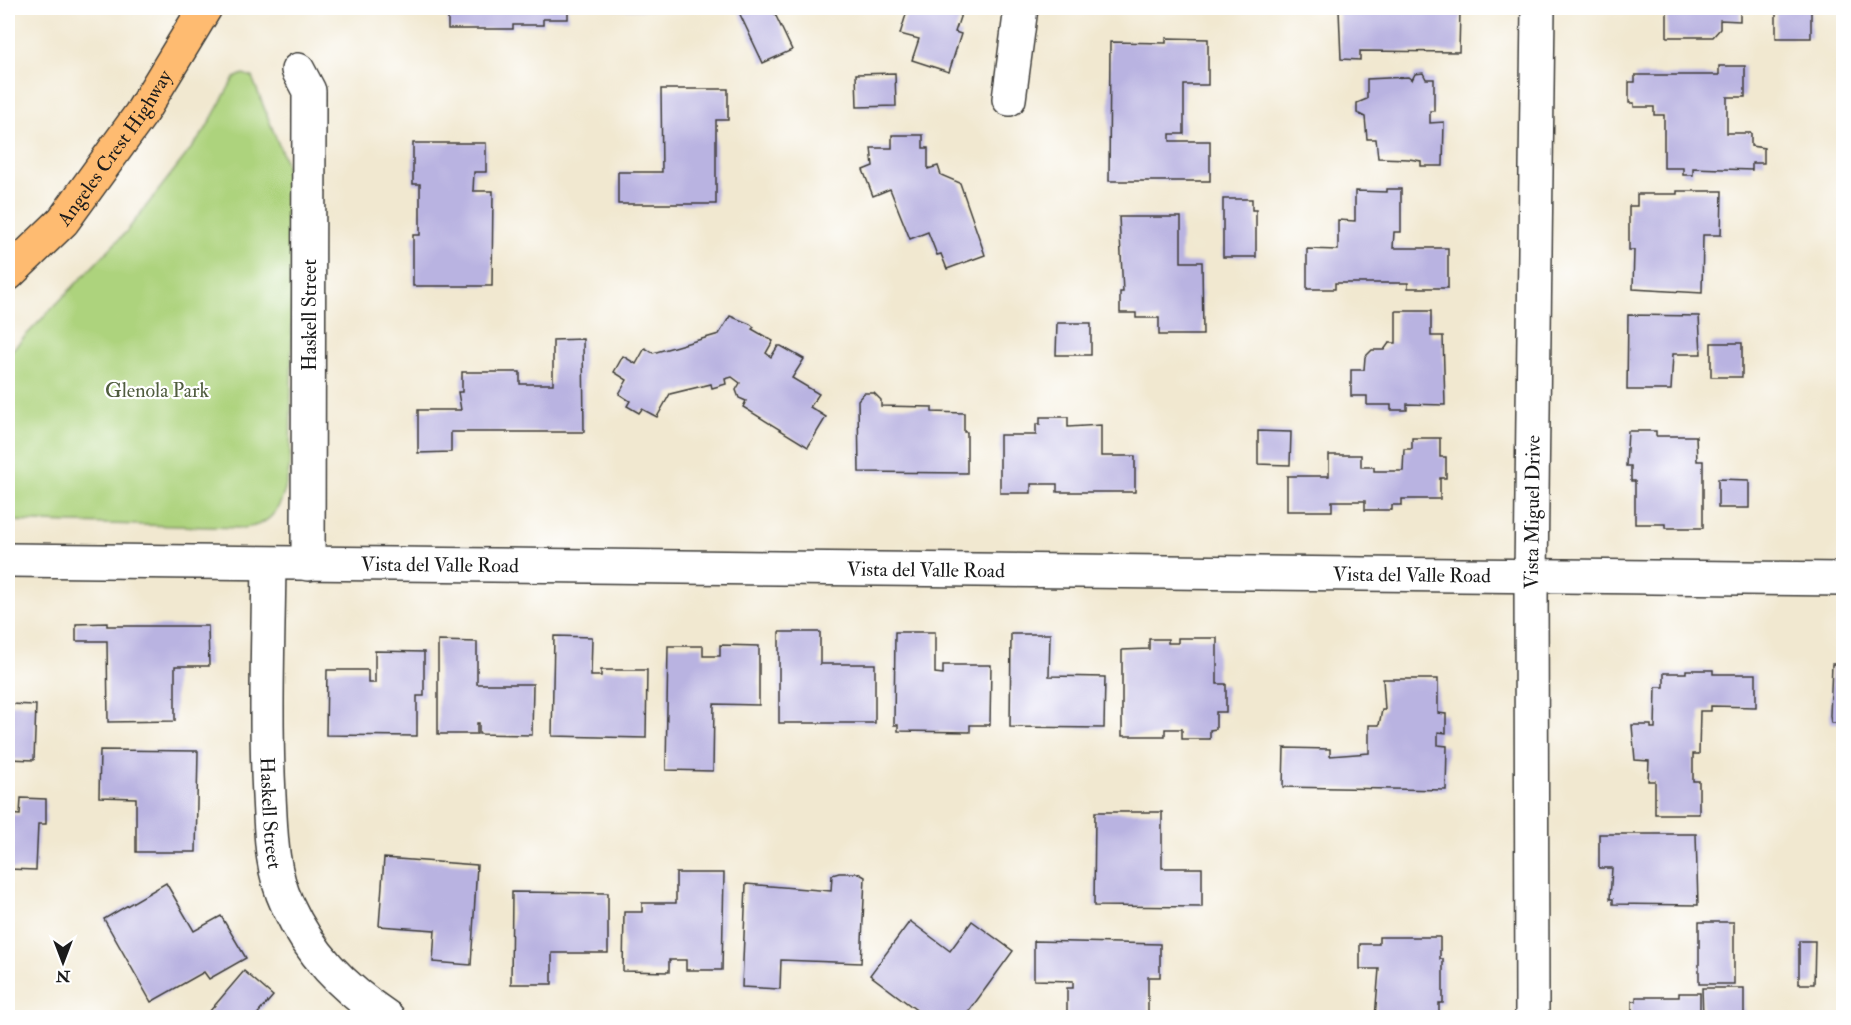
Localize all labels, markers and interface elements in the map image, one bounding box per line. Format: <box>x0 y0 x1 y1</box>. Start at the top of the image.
street label: Angeles Crest Highway <box>51 64 178 232</box>
street label: Haskell Street <box>297 259 322 371</box>
park label: Glenola Park <box>105 378 209 403</box>
street label: Vista Miguel Drive <box>1519 435 1546 589</box>
street label: Vista del Valle Road <box>361 552 519 578</box>
street label: Vista del Valle Road <box>847 557 1005 583</box>
street label: Vista del Valle Road <box>1333 562 1491 588</box>
street label: Haskell Street <box>255 757 287 871</box>
north arrow <box>33 932 93 992</box>
text: N <box>55 966 71 986</box>

